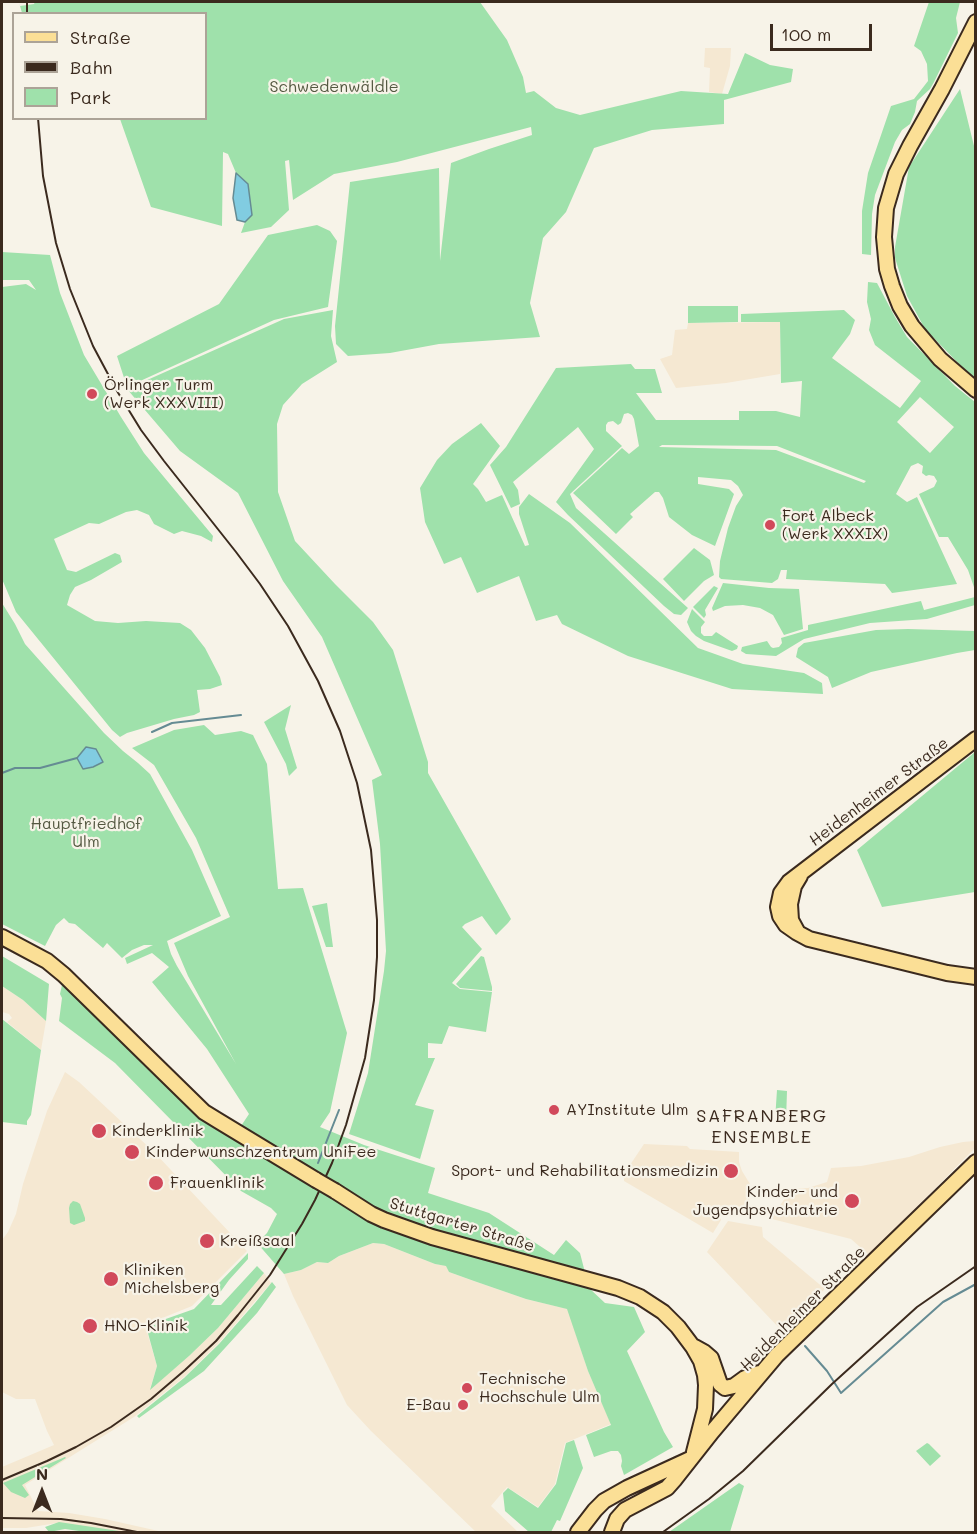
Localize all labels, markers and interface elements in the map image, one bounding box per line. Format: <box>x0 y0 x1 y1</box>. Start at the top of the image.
legend <box>12 12 207 120</box>
scale bar <box>773 12 875 50</box>
text: 100 m <box>781 22 831 46</box>
text: Straße <box>70 25 131 49</box>
text: Bahn <box>70 55 113 79</box>
park label: Schwedenwäldle <box>269 77 399 97</box>
text: Park <box>70 85 111 109</box>
place label: Örlinger Turm (Werk XXXVIII) <box>104 375 224 413</box>
marker: Örlinger Turm (Werk XXXVIII) <box>85 387 99 401</box>
place label: Fort Albeck (Werk XXXIX) <box>782 506 888 544</box>
marker: Fort Albeck (Werk XXXIX) <box>763 518 777 532</box>
street label: Heidenheimer Straße <box>806 734 952 850</box>
park label: Hauptfriedhof Ulm <box>31 814 141 852</box>
place label: AYInstitute Ulm <box>566 1100 688 1120</box>
marker: AYInstitute Ulm <box>547 1103 561 1117</box>
district label: SAFRANBERG ENSEMBLE <box>696 1105 828 1148</box>
place label: Kinderklinik <box>112 1121 203 1141</box>
marker: Kinderklinik <box>90 1122 108 1140</box>
place label: Kinderwunschzentrum UniFee <box>146 1142 376 1162</box>
marker: Kinderwunschzentrum UniFee <box>123 1143 141 1161</box>
place label: Sport- und Rehabilitationsmedizin <box>451 1161 718 1181</box>
marker: Sport- und Rehabilitationsmedizin <box>722 1162 740 1180</box>
place label: Frauenklinik <box>170 1173 264 1193</box>
marker: Frauenklinik <box>147 1174 165 1192</box>
place label: Kinder- und Jugendpsychiatrie <box>693 1182 838 1220</box>
marker: Kinder- und Jugendpsychiatrie <box>843 1192 861 1210</box>
street label: Stuttgarter Straße <box>387 1194 537 1256</box>
place label: Kreißsaal <box>220 1231 294 1251</box>
marker: Kreißsaal <box>198 1232 216 1250</box>
street label: Heidenheimer Straße <box>737 1243 869 1375</box>
place label: Kliniken Michelsberg <box>124 1260 219 1298</box>
marker: Kliniken Michelsberg <box>102 1270 120 1288</box>
place label: HNO-Klinik <box>104 1316 188 1336</box>
marker: HNO-Klinik <box>81 1317 99 1335</box>
place label: Technische Hochschule Ulm <box>479 1369 600 1407</box>
marker: Technische Hochschule Ulm <box>460 1381 474 1395</box>
place label: E-Bau <box>406 1395 451 1415</box>
marker: E-Bau <box>456 1398 470 1412</box>
north arrow <box>12 1462 72 1522</box>
text: N <box>36 1463 48 1484</box>

